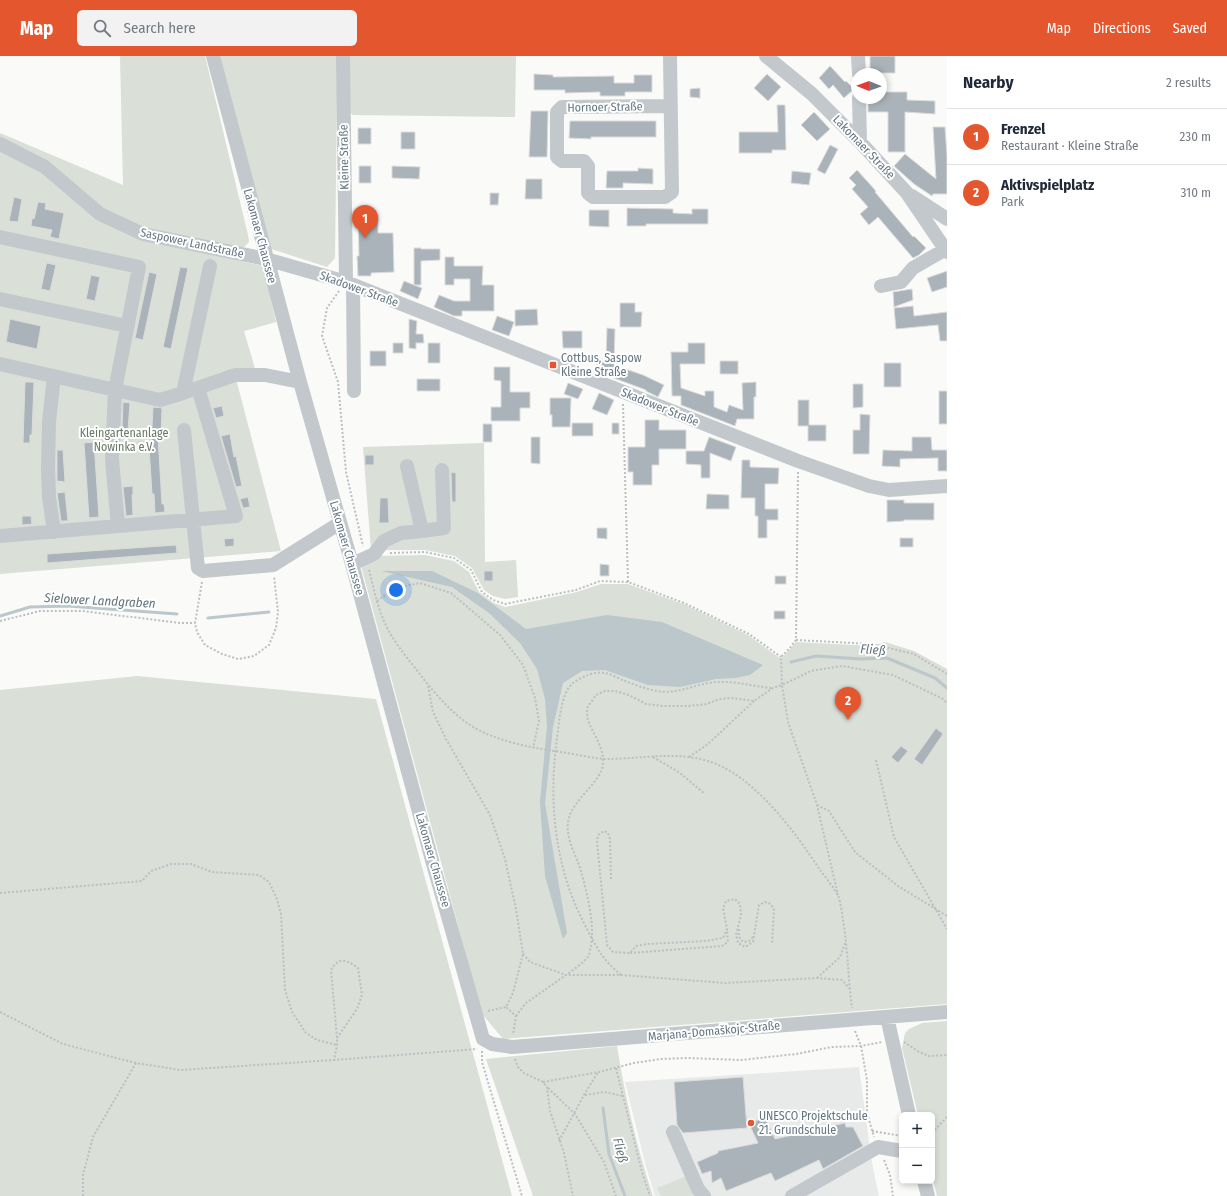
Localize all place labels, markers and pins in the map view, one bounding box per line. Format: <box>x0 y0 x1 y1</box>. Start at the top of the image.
pin: 1 <box>352 205 378 238</box>
place label: Cottbus, Saspow Kleine Straße <box>561 351 642 379</box>
marker: Cottbus, Saspow Kleine Straße <box>548 360 558 370</box>
pin: 2 <box>835 687 861 720</box>
place label: UNESCO Projektschule 21. Grundschule <box>759 1109 868 1137</box>
marker: UNESCO Projektschule 21. Grundschule <box>746 1118 756 1128</box>

